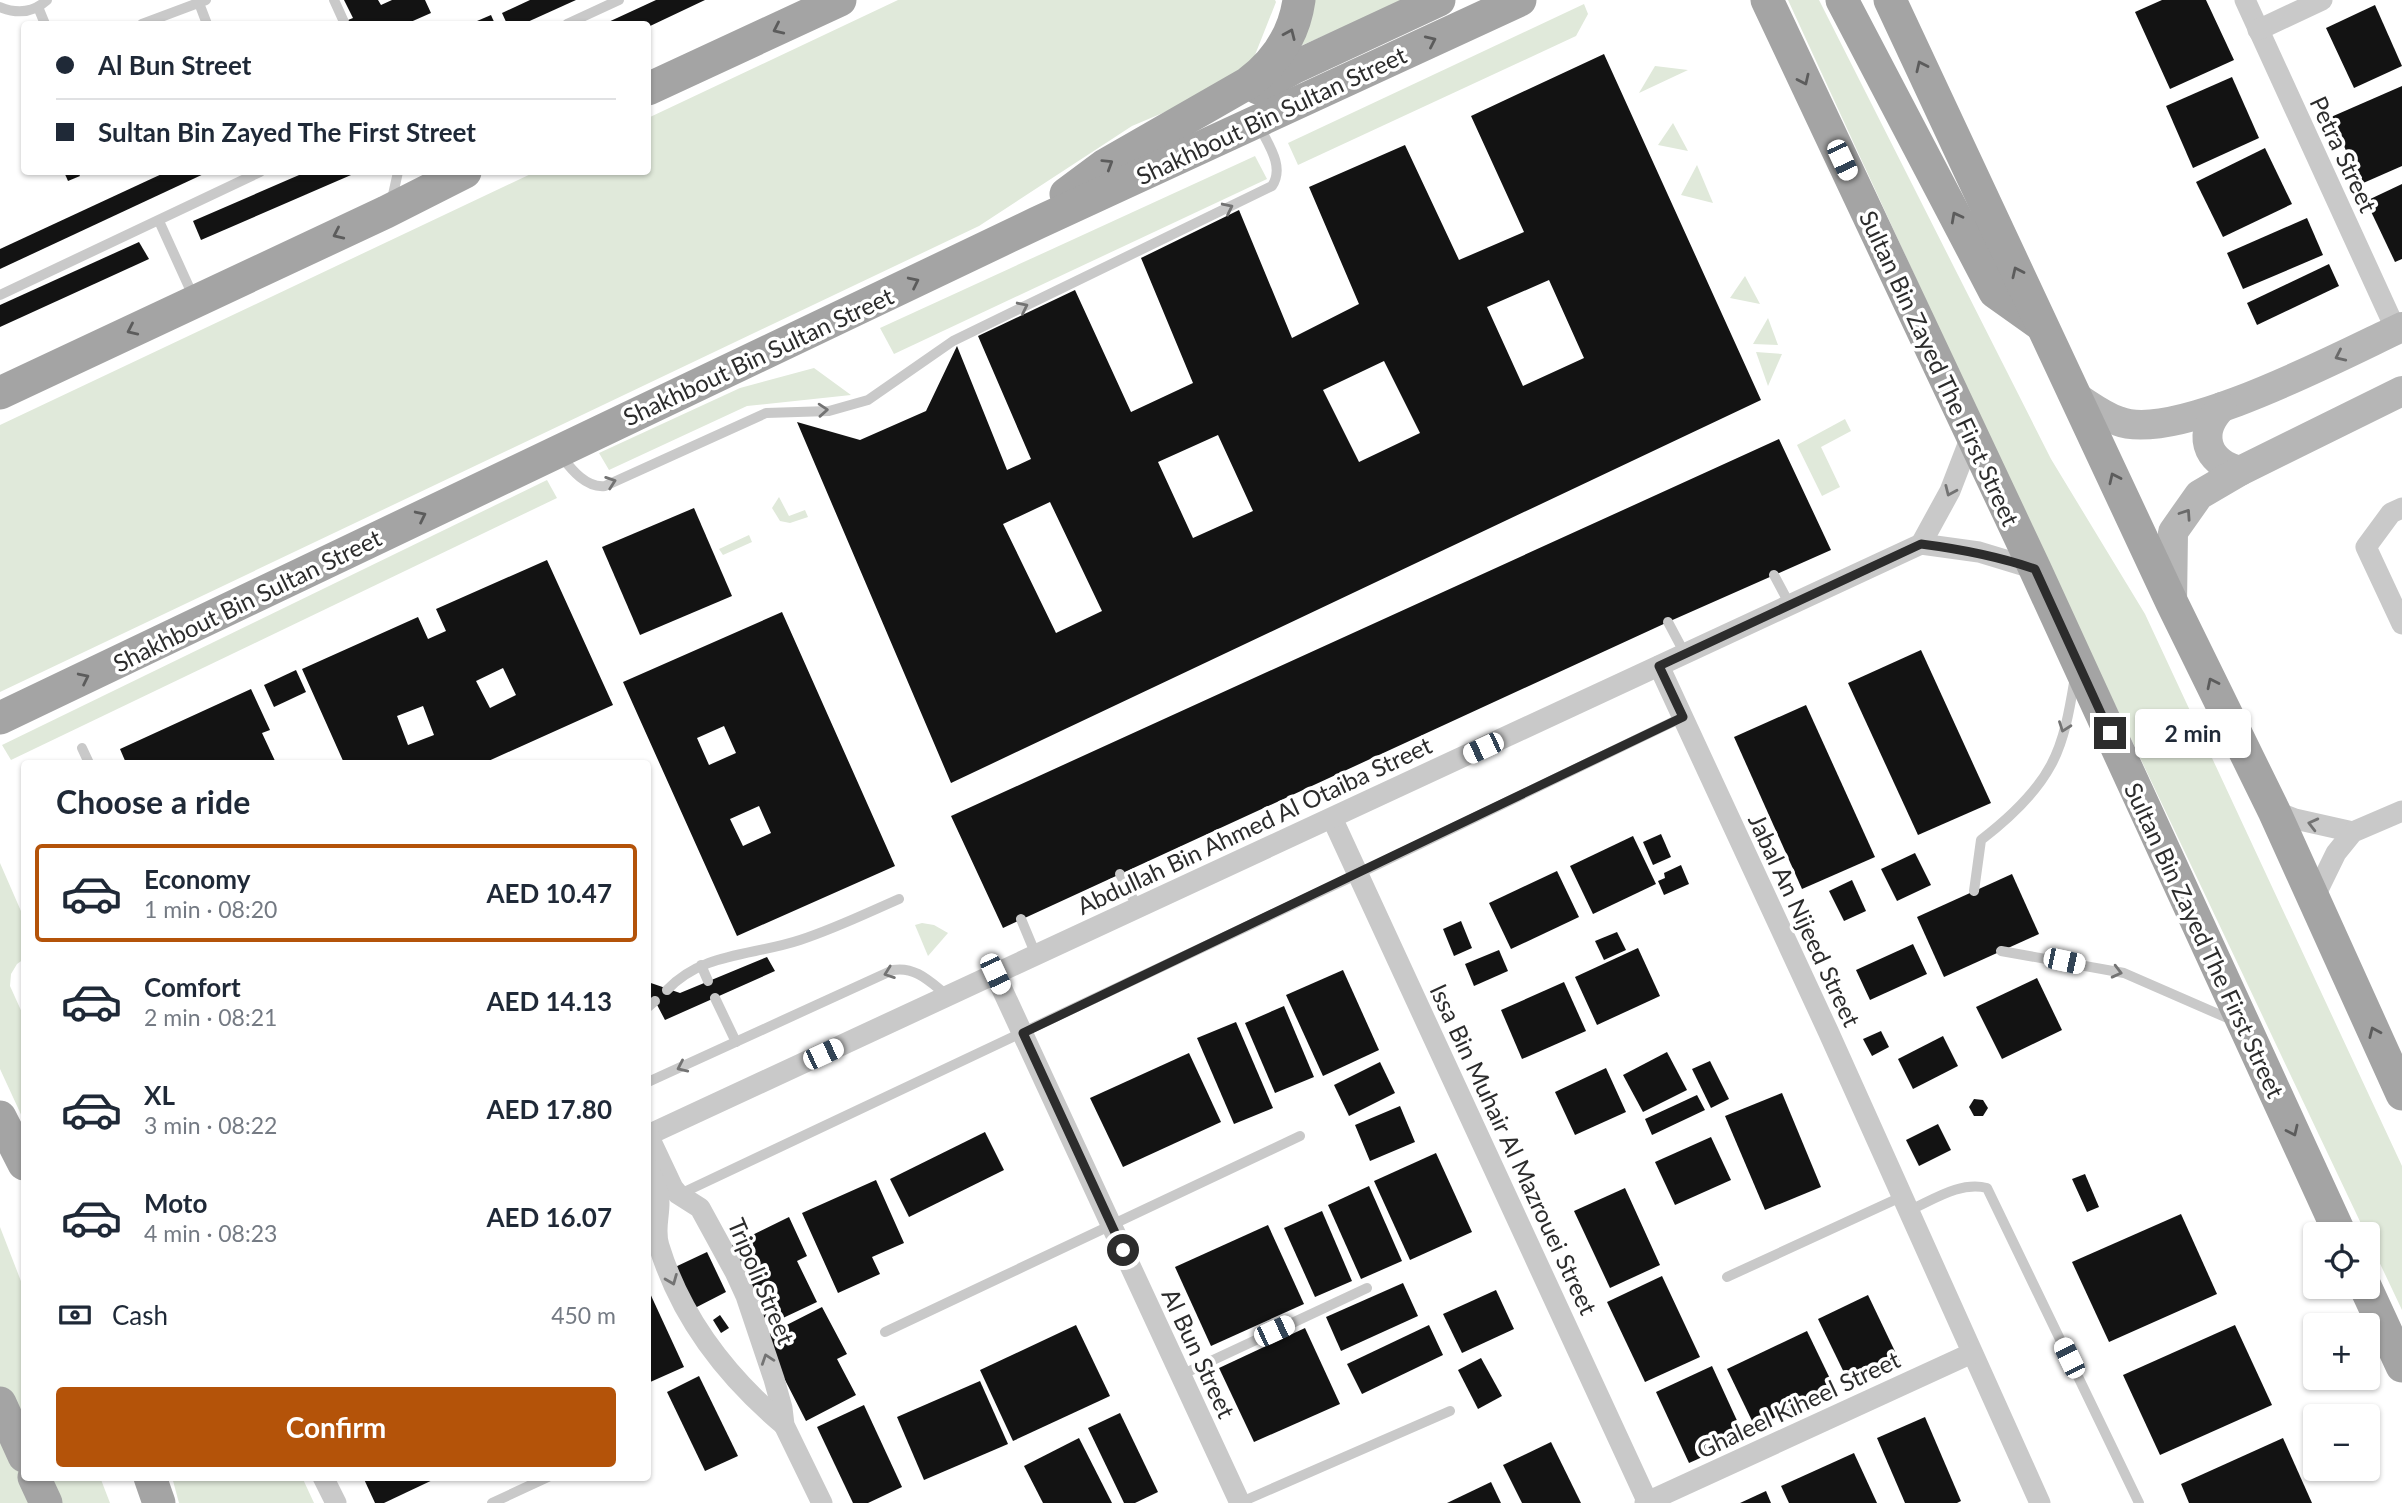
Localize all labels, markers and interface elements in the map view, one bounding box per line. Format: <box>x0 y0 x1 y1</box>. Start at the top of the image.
one-way arrow <box>773 21 785 35</box>
one-way arrow <box>1282 28 1296 41</box>
one-way arrow <box>1424 35 1437 49</box>
street label: Shakhbout Bin Sultan Street <box>1131 39 1411 190</box>
text: Al Bun Street <box>98 49 251 81</box>
one-way arrow <box>1915 61 1929 73</box>
one-way arrow <box>1796 73 1810 85</box>
street label: Petra Street <box>2304 91 2384 217</box>
text: Sultan Bin Zayed The First Street <box>98 116 476 148</box>
car <box>1824 137 1861 183</box>
one-way arrow <box>1100 160 1113 173</box>
one-way arrow <box>1221 202 1233 216</box>
street label: Sultan Bin Zayed The First Street <box>1854 206 2026 531</box>
one-way arrow <box>1950 212 1964 224</box>
one-way arrow <box>333 226 346 240</box>
one-way arrow <box>2011 267 2025 279</box>
one-way arrow <box>907 276 919 290</box>
street label: Shakhbout Bin Sultan Street <box>618 280 898 431</box>
one-way arrow <box>1016 301 1028 315</box>
one-way arrow <box>127 322 139 336</box>
one-way arrow <box>2335 348 2347 362</box>
one-way arrow <box>818 403 829 418</box>
one-way arrow <box>2108 473 2122 485</box>
one-way arrow <box>604 476 616 490</box>
one-way arrow <box>1944 484 1958 496</box>
one-way arrow <box>2178 509 2190 522</box>
one-way arrow <box>414 511 426 525</box>
street label: Shakhbout Bin Sultan Street <box>108 522 386 678</box>
one-way arrow <box>77 673 89 687</box>
one-way arrow <box>2206 678 2220 690</box>
callout: 2 min <box>2134 708 2250 758</box>
route end <box>2094 717 2126 749</box>
text: 2 min <box>2164 719 2222 747</box>
one-way arrow <box>2058 721 2072 733</box>
street label: Abdullah Bin Ahmed Al Otaiba Street <box>1072 730 1436 920</box>
car <box>1460 730 1507 766</box>
street label: Sultan Bin Zayed The First Street <box>2119 778 2291 1103</box>
text: Choose a ride <box>56 782 250 821</box>
street label: Jabal An Nijeed Street <box>1743 809 1867 1031</box>
one-way arrow <box>2307 818 2319 832</box>
icon: car <box>60 862 123 925</box>
text: Economy <box>144 863 250 895</box>
text: AED 10.47 <box>486 877 612 909</box>
text: 1 min · 08:20 <box>144 895 277 923</box>
car <box>2042 946 2087 976</box>
car <box>977 951 1014 997</box>
one-way arrow <box>2110 964 2122 978</box>
one-way arrow <box>883 965 895 979</box>
icon: car <box>60 970 123 1033</box>
text: Comfort <box>144 971 241 1003</box>
street label: Issa Bin Muhair Al Mazrouei Street <box>1424 979 1604 1319</box>
text: AED 14.13 <box>486 985 612 1017</box>
text: 2 min · 08:21 <box>144 1003 277 1031</box>
one-way arrow <box>2368 1027 2382 1039</box>
car <box>800 1036 847 1072</box>
one-way arrow <box>677 1059 689 1073</box>
icon: car <box>60 1078 123 1141</box>
text: XL <box>144 1079 175 1111</box>
text: AED 17.80 <box>486 1093 612 1125</box>
text: 3 min · 08:22 <box>144 1111 277 1139</box>
one-way arrow <box>2284 1124 2298 1136</box>
icon: car <box>60 1186 123 1249</box>
text: Moto <box>144 1187 207 1219</box>
text: AED 16.07 <box>486 1201 612 1233</box>
street label: Tripoli Street <box>723 1214 802 1349</box>
text: 4 min · 08:23 <box>144 1219 277 1247</box>
map controls <box>2303 1222 2380 1481</box>
button: locate <box>2303 1222 2380 1299</box>
route start <box>1107 1234 1139 1266</box>
one-way arrow <box>663 1273 677 1285</box>
street label: Al Bun Street <box>1156 1284 1242 1423</box>
icon: cash <box>56 1296 94 1334</box>
text: Cash <box>112 1299 168 1331</box>
text: 450 m <box>551 1301 616 1329</box>
car <box>1251 1313 1298 1349</box>
button: + <box>2303 1313 2380 1390</box>
car <box>2051 1335 2088 1381</box>
street label: Ghaleel Kiheel Street <box>1692 1344 1905 1464</box>
one-way arrow <box>761 1353 776 1365</box>
button: Confirm <box>56 1387 616 1467</box>
button: − <box>2303 1404 2380 1481</box>

